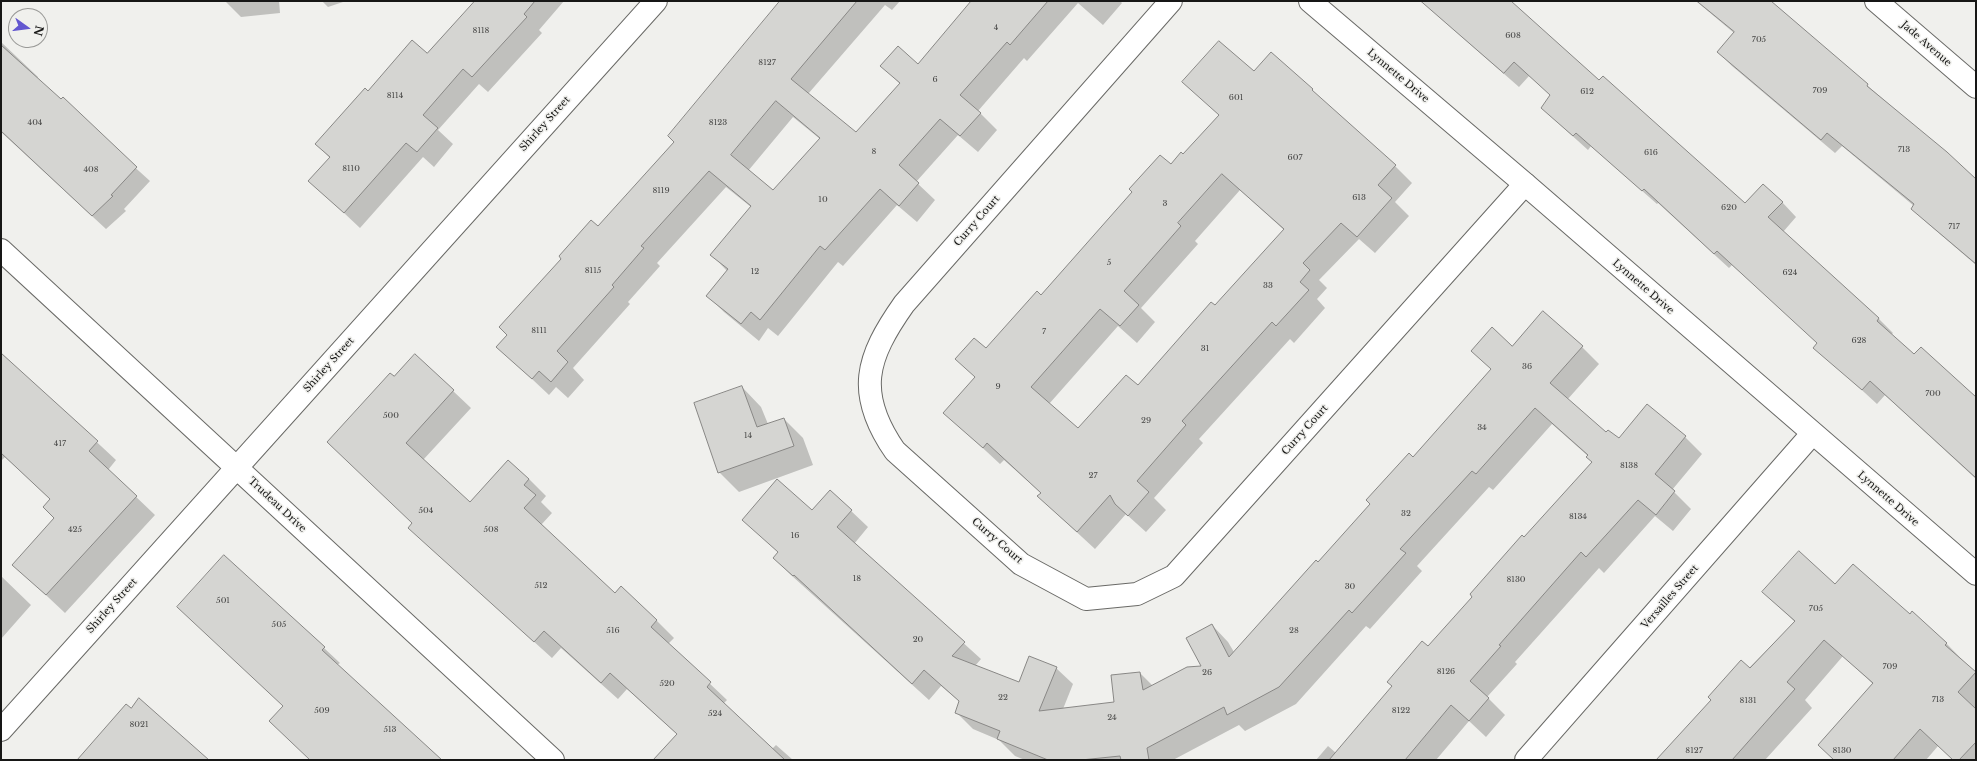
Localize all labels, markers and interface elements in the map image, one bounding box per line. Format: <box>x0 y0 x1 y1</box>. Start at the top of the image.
north arrow <box>8 8 48 48</box>
street label: Jade Avenue <box>1898 19 1954 69</box>
house number: 4 <box>994 23 998 33</box>
text: N <box>31 24 47 37</box>
house number: 8118 <box>473 26 489 36</box>
house number: 608 <box>1505 31 1521 41</box>
house number: 705 <box>1752 35 1766 45</box>
street label: Lynnette Drive <box>1365 47 1431 105</box>
house number: 8127 <box>758 58 776 68</box>
house number: 6 <box>932 75 938 85</box>
house number: 709 <box>1813 86 1827 96</box>
house number: 612 <box>1580 87 1594 97</box>
house number: 8114 <box>387 91 403 101</box>
house number: 601 <box>1229 93 1243 103</box>
street label: Shirley Street <box>517 94 573 154</box>
house number: 404 <box>27 118 43 128</box>
house number: 8123 <box>709 118 727 128</box>
house number: 713 <box>1898 145 1910 155</box>
house number: 8 <box>872 147 876 157</box>
house number: 616 <box>1644 148 1658 158</box>
house number: 607 <box>1288 153 1302 163</box>
house number: 8110 <box>342 164 360 174</box>
house number: 408 <box>83 165 99 175</box>
house number: 8119 <box>652 186 670 196</box>
street label: Curry Court <box>952 193 1002 249</box>
house number: 613 <box>1352 193 1366 203</box>
house number: 10 <box>818 195 828 205</box>
house number: 3 <box>1163 199 1167 209</box>
house number: 620 <box>1721 203 1737 213</box>
house number: 717 <box>1948 222 1960 232</box>
street label: Lynnette Drive <box>1610 257 1676 317</box>
house number: 5 <box>1107 258 1111 268</box>
house number: 8115 <box>585 266 601 276</box>
house number: 12 <box>751 267 759 277</box>
house number: 624 <box>1783 268 1797 278</box>
house number: 33 <box>1263 281 1273 291</box>
house number: 8111 <box>531 326 547 336</box>
house number: 7 <box>1042 327 1046 337</box>
street label: Shirley Street <box>301 335 357 395</box>
house number: 628 <box>1852 336 1866 346</box>
house number: 31 <box>1201 344 1209 354</box>
house number: 36 <box>1522 362 1532 372</box>
house number: 9 <box>995 382 1001 392</box>
house number: 700 <box>1925 389 1941 399</box>
street label: Curry Court <box>1279 402 1331 458</box>
house number: 500 <box>383 411 399 421</box>
house number: 29 <box>1141 416 1151 426</box>
house number: 34 <box>1477 423 1487 433</box>
house number: 14 <box>744 431 752 441</box>
house number: 417 <box>54 439 66 449</box>
house number: 8138 <box>1620 461 1638 471</box>
street label: Lynnette Drive <box>1855 469 1921 529</box>
house number: 27 <box>1089 471 1097 481</box>
street label: Trudeau Drive <box>246 475 308 535</box>
house number: 504 <box>419 506 433 516</box>
house number: 32 <box>1401 509 1411 519</box>
house number: 8134 <box>1569 512 1587 522</box>
street label: Curry Court <box>969 516 1025 566</box>
house number: 425 <box>68 525 82 535</box>
house number: 508 <box>483 525 499 535</box>
house number: 16 <box>791 531 799 541</box>
street label: Versailles Street <box>1639 563 1701 631</box>
house number: 18 <box>853 574 861 584</box>
house number: 8130 <box>1506 575 1526 585</box>
street label: Shirley Street <box>84 576 140 636</box>
house number: 512 <box>534 581 548 591</box>
house number: 30 <box>1345 582 1355 592</box>
house number: 501 <box>216 596 230 606</box>
house number: 705 <box>1809 604 1823 614</box>
house number: 505 <box>272 620 286 630</box>
house number: 516 <box>606 626 620 636</box>
house number: 28 <box>1289 626 1299 636</box>
house number: 20 <box>913 635 923 645</box>
house number: 709 <box>1883 662 1897 672</box>
house number: 8126 <box>1437 667 1455 677</box>
house number: 26 <box>1202 668 1212 678</box>
house number: 520 <box>659 679 675 689</box>
house number: 22 <box>998 693 1008 703</box>
house number: 713 <box>1932 695 1944 705</box>
house number: 8131 <box>1740 696 1756 706</box>
house number: 509 <box>314 706 330 716</box>
house number: 8122 <box>1392 706 1410 716</box>
house number: 524 <box>708 709 722 719</box>
house number: 24 <box>1107 713 1117 723</box>
house number: 8021 <box>129 720 149 730</box>
house number: 513 <box>383 725 397 735</box>
house number: 8127 <box>1685 746 1703 756</box>
house number: 8130 <box>1832 746 1852 756</box>

